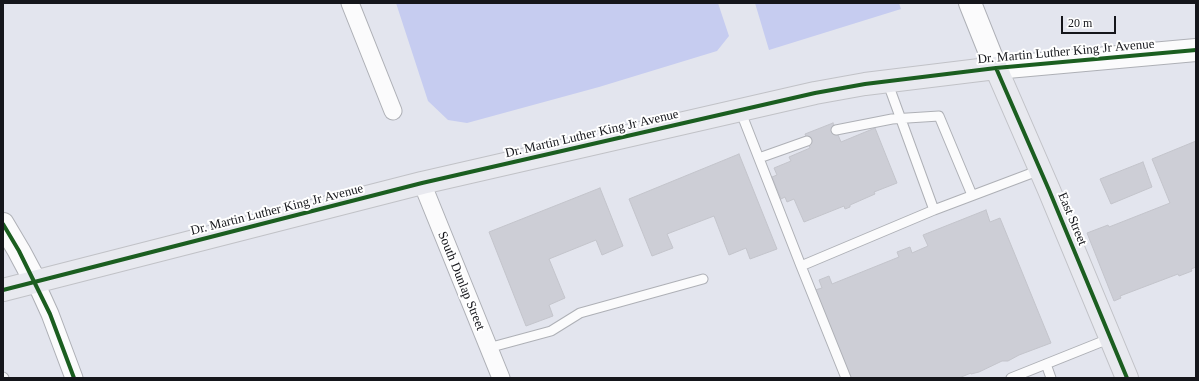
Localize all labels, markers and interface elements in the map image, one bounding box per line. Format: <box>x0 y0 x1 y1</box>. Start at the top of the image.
scale bar <box>1063 8 1118 34</box>
text: 20 m <box>1068 16 1092 30</box>
street label: Dr. Martin Luther King Jr Avenue <box>977 36 1155 68</box>
street label: Dr. Martin Luther King Jr Avenue <box>504 106 680 162</box>
street label: Dr. Martin Luther King Jr Avenue <box>189 181 365 239</box>
street label: East Street <box>1054 190 1090 248</box>
street label: South Dunlap Street <box>434 229 488 333</box>

